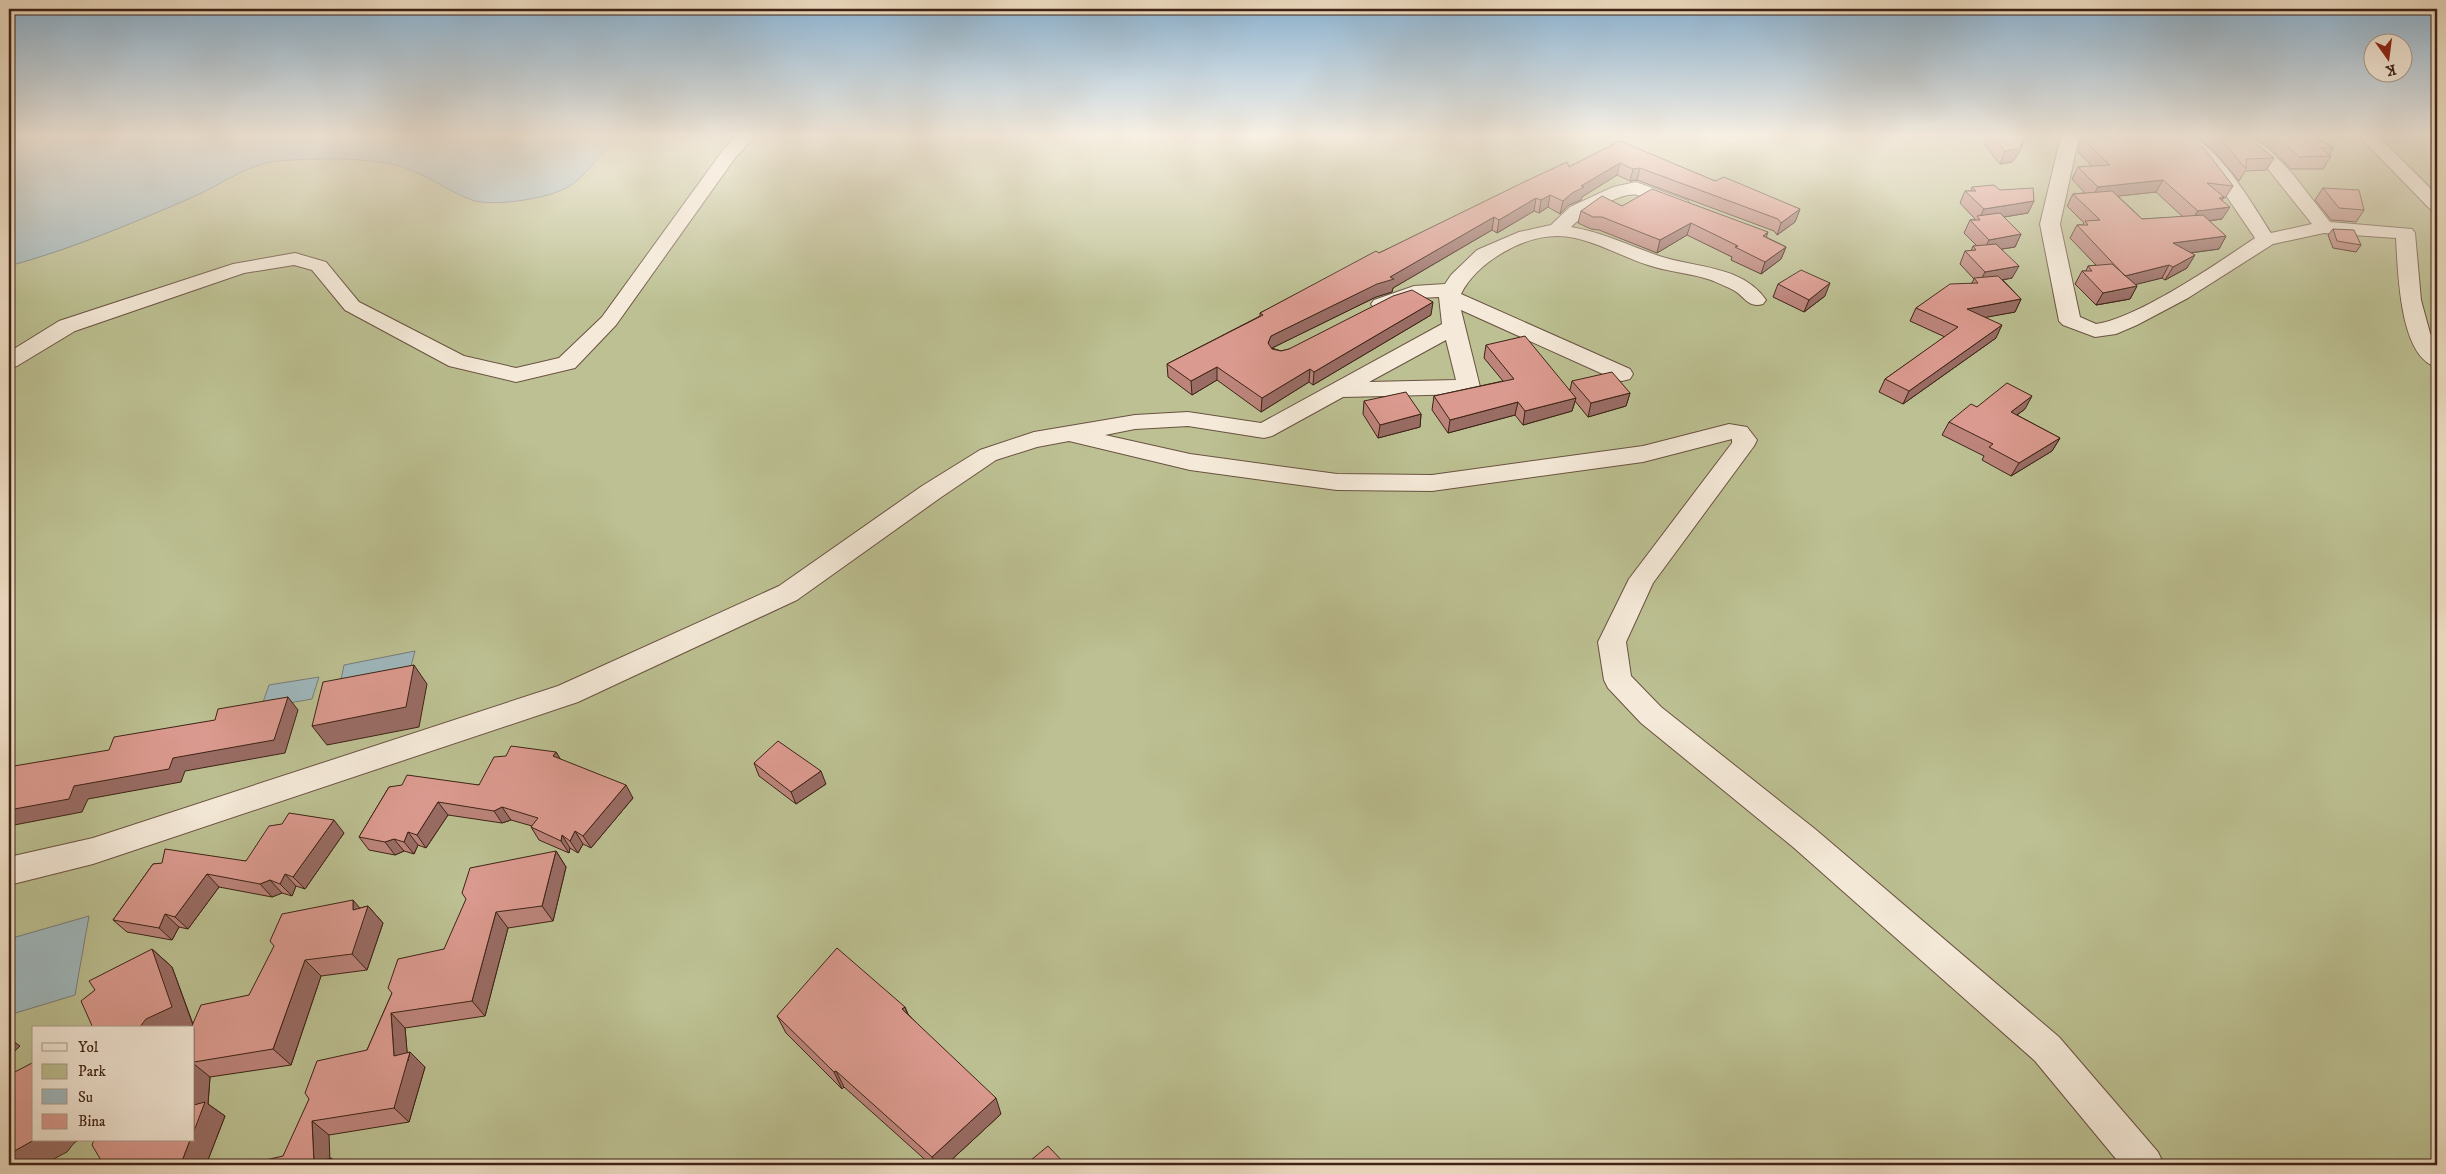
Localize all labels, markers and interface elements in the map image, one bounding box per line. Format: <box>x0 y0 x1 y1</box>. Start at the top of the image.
north arrow <box>2364 32 2414 82</box>
text: K <box>2383 60 2398 80</box>
legend <box>32 1026 195 1142</box>
text: Yol <box>78 1038 99 1057</box>
text: Park <box>78 1062 107 1081</box>
text: Su <box>78 1088 93 1107</box>
text: Bina <box>78 1112 106 1131</box>

